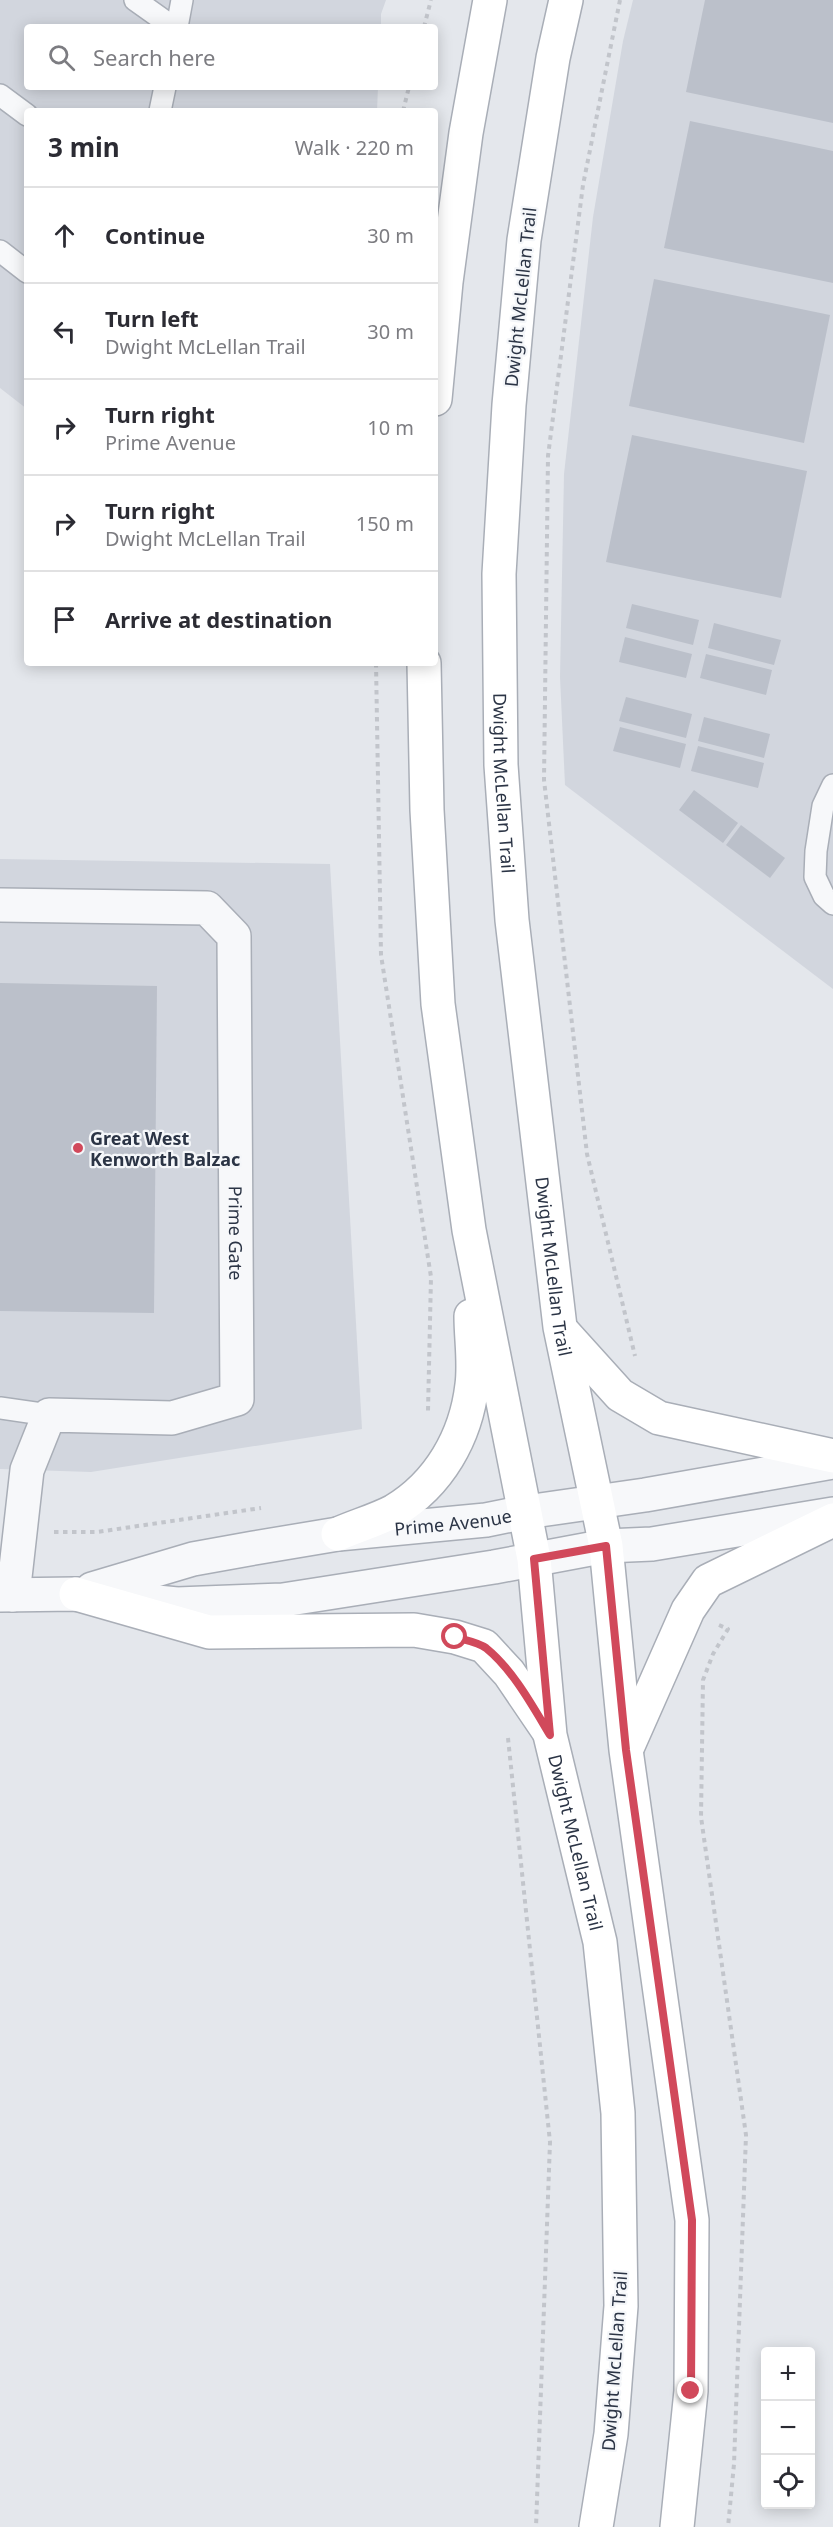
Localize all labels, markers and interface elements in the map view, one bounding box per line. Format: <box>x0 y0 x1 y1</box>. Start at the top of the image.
search box <box>24 24 438 90</box>
icon: search <box>45 41 78 74</box>
text: Search here <box>93 42 215 72</box>
text: 3 min <box>48 129 120 165</box>
text: Walk · 220 m <box>295 134 414 161</box>
street label: Dwight McLellan Trail <box>499 206 541 388</box>
icon: ahead <box>48 219 81 252</box>
text: Continue <box>105 220 205 250</box>
text: 30 m <box>367 222 414 249</box>
text: Turn left <box>105 303 199 333</box>
icon: left <box>48 315 81 348</box>
text: 30 m <box>367 318 414 345</box>
text: Dwight McLellan Trail <box>105 333 306 360</box>
text: Turn right <box>105 399 215 429</box>
icon: right <box>48 411 81 444</box>
text: 10 m <box>367 414 414 441</box>
text: Prime Avenue <box>105 429 236 456</box>
text: Turn right <box>105 495 215 525</box>
icon: right <box>48 507 81 540</box>
text: 150 m <box>356 510 414 537</box>
text: Dwight McLellan Trail <box>105 525 306 552</box>
icon: arrive <box>48 603 81 636</box>
text: Arrive at destination <box>105 604 332 634</box>
street label: Dwight McLellan Trail <box>488 693 521 874</box>
place label: Great West Kenworth Balzac <box>90 1126 240 1171</box>
marker: Great West Kenworth Balzac <box>71 1141 85 1155</box>
street label: Dwight McLellan Trail <box>530 1175 578 1358</box>
street label: Prime Gate <box>224 1186 248 1280</box>
street label: Prime Avenue <box>393 1503 514 1541</box>
route start <box>441 1623 467 1649</box>
street label: Dwight McLellan Trail <box>543 1752 609 1933</box>
street label: Dwight McLellan Trail <box>596 2270 632 2452</box>
map controls <box>761 2347 815 2509</box>
button: + <box>761 2347 815 2401</box>
route end <box>677 2377 703 2403</box>
button: − <box>761 2401 815 2455</box>
button: locate <box>761 2455 815 2509</box>

